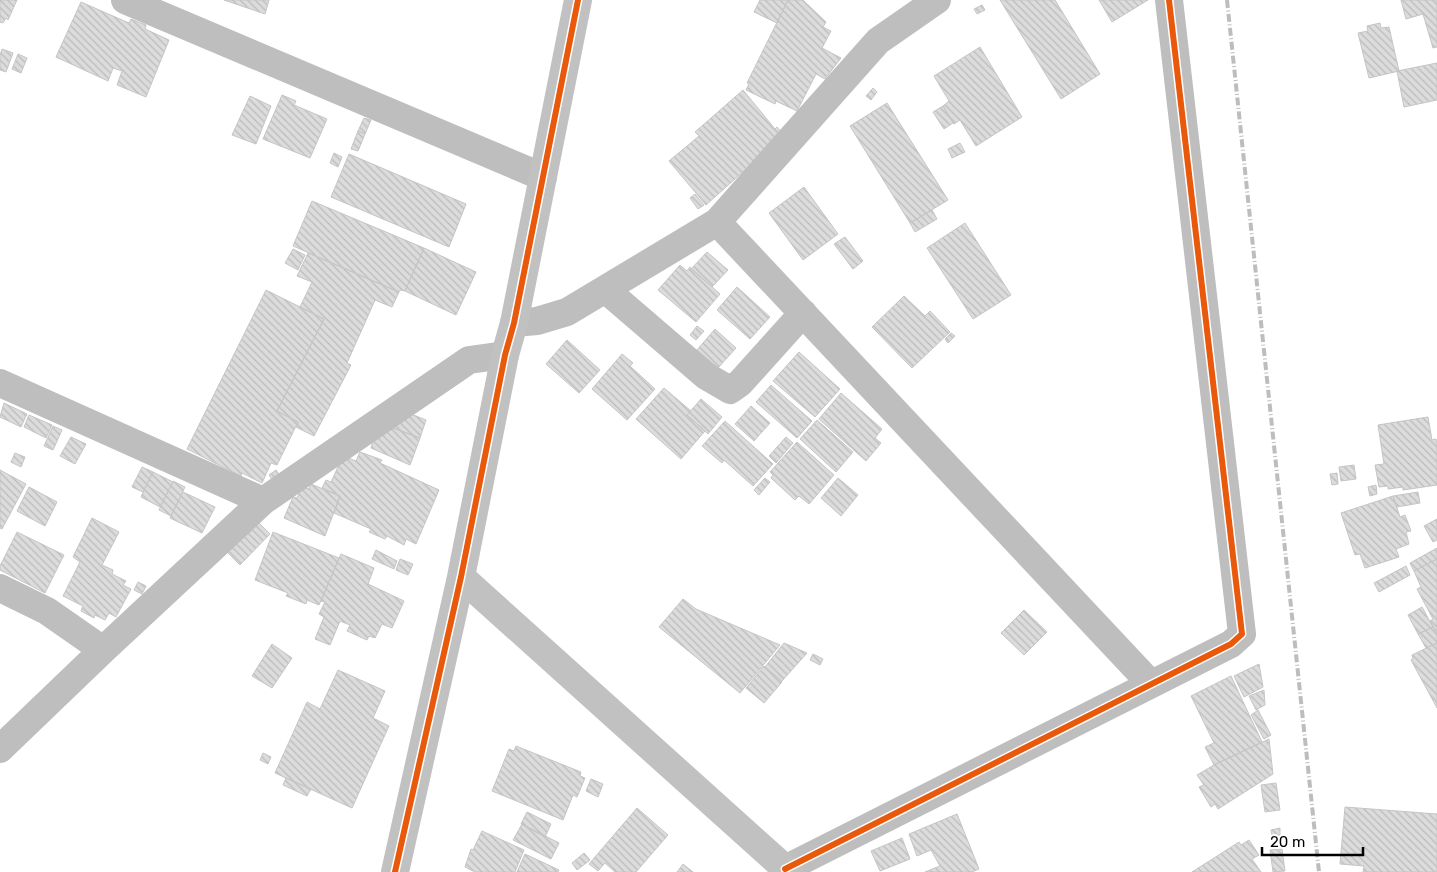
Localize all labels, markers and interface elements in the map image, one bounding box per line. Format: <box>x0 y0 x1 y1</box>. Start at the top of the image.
scale bar <box>1262 824 1363 856</box>
text: 20 m <box>1270 833 1305 851</box>

